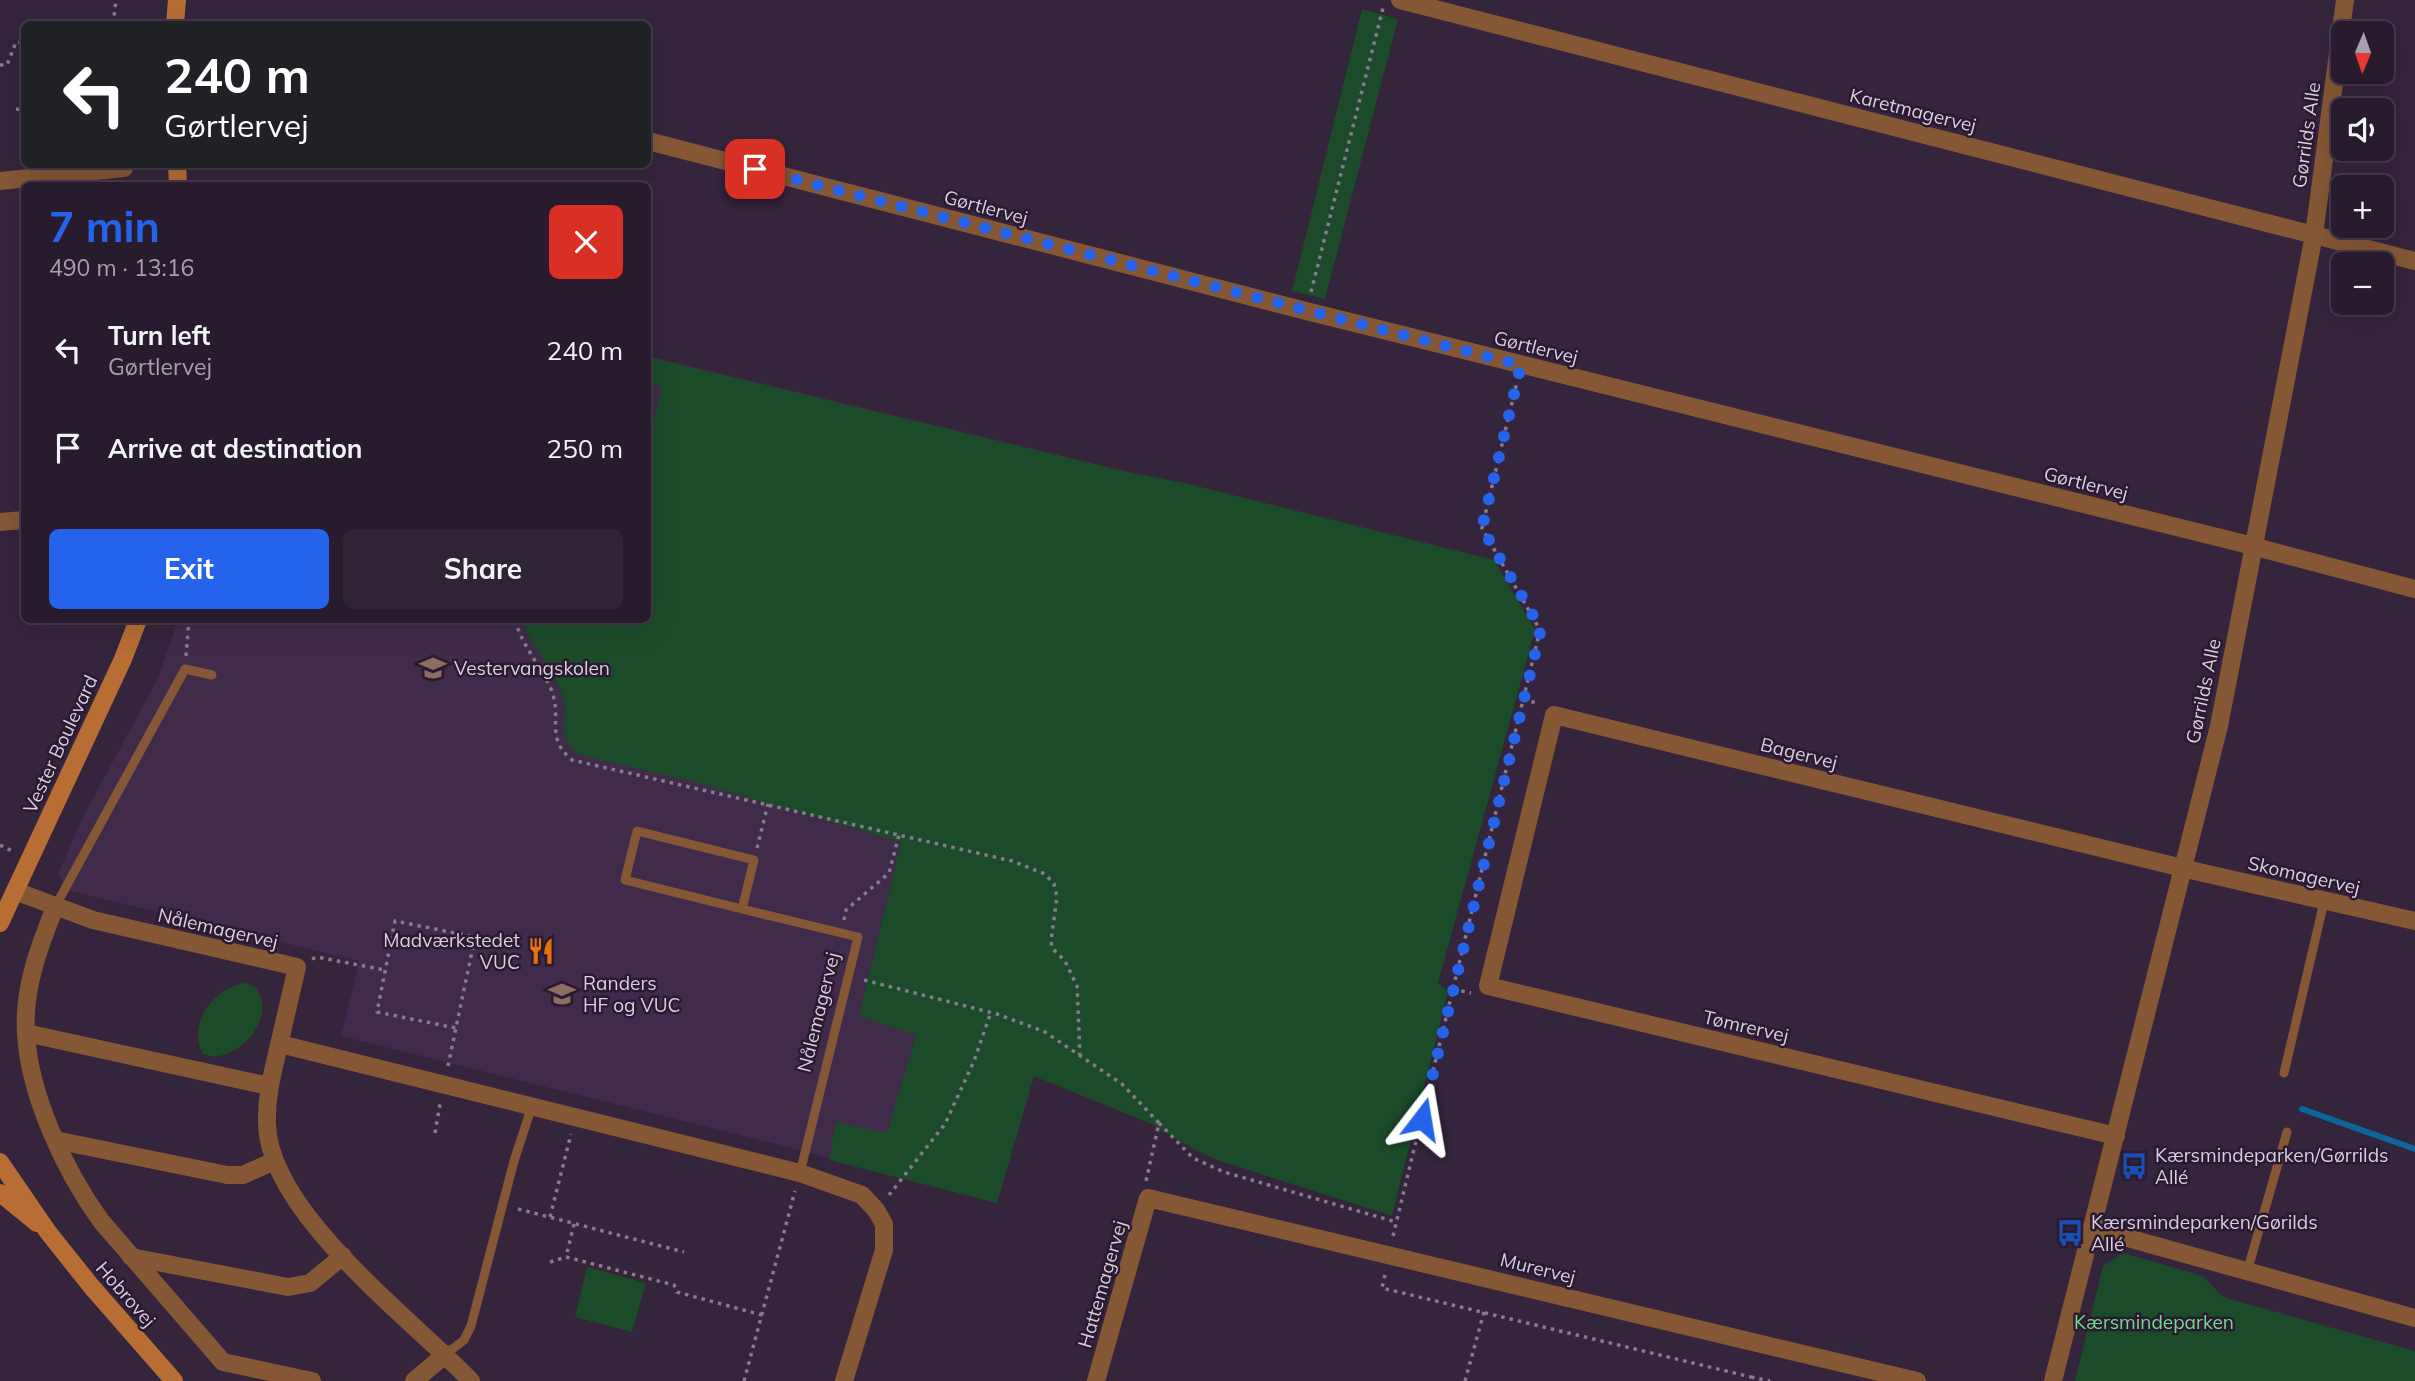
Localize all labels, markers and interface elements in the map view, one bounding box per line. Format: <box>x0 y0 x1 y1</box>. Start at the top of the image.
north arrow <box>2331 21 2394 84</box>
map controls <box>2331 21 2394 315</box>
text: 240 m <box>164 44 310 105</box>
icon: left <box>49 49 140 140</box>
street label: Gørrilds Alle <box>2287 80 2325 190</box>
street label: Karetmagervej <box>1847 83 1979 137</box>
button: sound <box>2331 98 2394 161</box>
text: Gørtlervej <box>164 105 309 145</box>
pin <box>725 139 785 199</box>
icon: arrive <box>736 150 774 188</box>
button: + <box>2331 175 2394 238</box>
street label: Gørtlervej <box>941 184 1031 230</box>
text: 7 min <box>49 200 160 253</box>
button: close <box>549 205 623 279</box>
button: − <box>2331 252 2394 315</box>
text: 490 m · 13:16 <box>49 253 194 282</box>
text: Turn left <box>108 319 210 352</box>
street label: Gørtlervej <box>1491 325 1581 369</box>
icon: left <box>49 331 87 369</box>
text: 240 m <box>547 334 623 367</box>
text: Gørtlervej <box>108 352 212 381</box>
icon: arrive <box>49 429 87 467</box>
text: Arrive at destination <box>108 432 363 465</box>
text: 250 m <box>547 432 623 465</box>
street label: Gørtlervej <box>2041 461 2131 505</box>
button: Exit <box>49 529 329 609</box>
button: Share <box>343 529 623 609</box>
street label: Gørrilds Alle <box>2180 636 2226 746</box>
school or university icon: Vestervangskolen <box>418 653 448 683</box>
place label: Vestervangskolen <box>454 656 610 680</box>
street label: Vester Boulevard <box>18 671 102 817</box>
street label: Bagervej <box>1758 732 1840 774</box>
street label: Skomagervej <box>2246 850 2362 900</box>
street label: Nålemagervej <box>156 903 280 953</box>
place label: Madværkstedet VUC <box>383 928 520 974</box>
restaurant icon: Madværkstedet VUC <box>526 936 556 966</box>
street label: Nålemagervej <box>792 950 844 1074</box>
place label: Randers HF og VUC <box>583 971 681 1017</box>
school or university icon: Randers HF og VUC <box>547 979 577 1009</box>
street label: Tømrervej <box>1701 1005 1791 1047</box>
position arrow <box>1385 1082 1459 1156</box>
place label: Kærsmindeparken/Gørrilds Allé <box>2155 1143 2388 1189</box>
bus stop icon: Kærsmindeparken/Gørrilds Allé <box>2119 1151 2149 1181</box>
place label: Kærsmindeparken/Gørilds Allé <box>2091 1210 2318 1256</box>
street label: Hattemagervej <box>1072 1218 1132 1350</box>
bus stop icon: Kærsmindeparken/Gørilds Allé <box>2055 1218 2085 1248</box>
street label: Murervej <box>1498 1247 1578 1289</box>
street label: Hobrovej <box>91 1256 161 1332</box>
park label: Kærsmindeparken <box>2074 1310 2234 1334</box>

